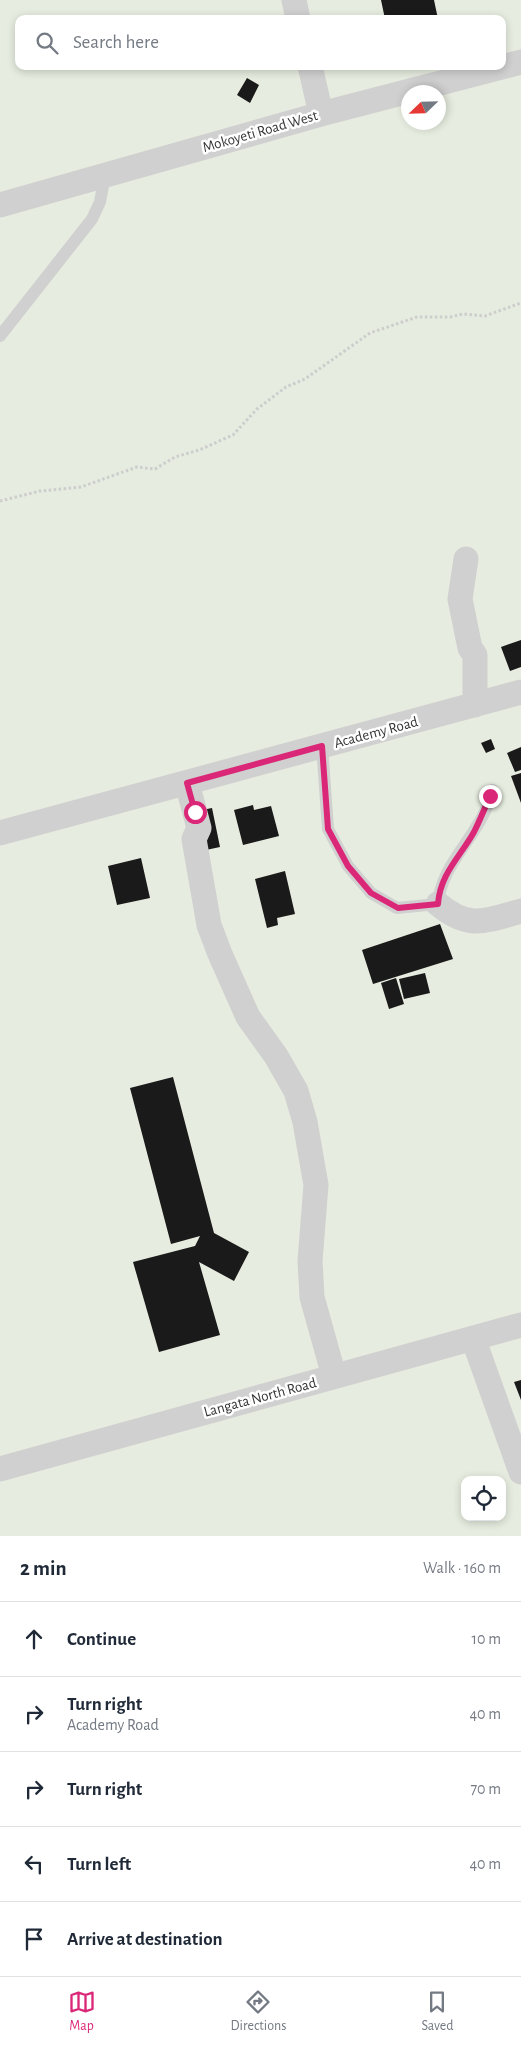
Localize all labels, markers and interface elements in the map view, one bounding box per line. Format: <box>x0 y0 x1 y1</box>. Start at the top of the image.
search box <box>15 15 506 70</box>
icon: search <box>33 29 61 57</box>
text: Search here <box>73 33 159 52</box>
north arrow <box>401 85 446 130</box>
street label: Mokoyeti Road West <box>201 108 320 155</box>
street label: Academy Road <box>333 714 420 751</box>
route end <box>479 785 502 808</box>
route start <box>184 801 207 824</box>
street label: Langata North Road <box>202 1375 318 1420</box>
map controls <box>461 1476 506 1521</box>
button: locate <box>461 1476 506 1521</box>
text: 2 min <box>20 1558 67 1579</box>
text: Walk · 160 m <box>423 1560 501 1576</box>
icon: ahead <box>20 1625 48 1653</box>
text: Continue <box>67 1630 136 1649</box>
text: 10 m <box>472 1631 501 1647</box>
text: Turn right <box>67 1695 142 1714</box>
icon: right <box>20 1700 48 1728</box>
text: 40 m <box>469 1706 501 1722</box>
text: Academy Road <box>67 1717 159 1733</box>
icon: right <box>20 1775 48 1803</box>
text: Turn right <box>67 1780 142 1799</box>
text: 70 m <box>470 1781 501 1797</box>
icon: left <box>20 1850 48 1878</box>
text: Turn left <box>67 1855 131 1874</box>
text: 40 m <box>469 1856 501 1872</box>
icon: arrive <box>20 1925 48 1953</box>
text: Arrive at destination <box>67 1930 223 1949</box>
tab: Map <box>68 1988 96 2035</box>
tab: Directions <box>231 1988 286 2035</box>
tab: Saved <box>421 1988 453 2035</box>

